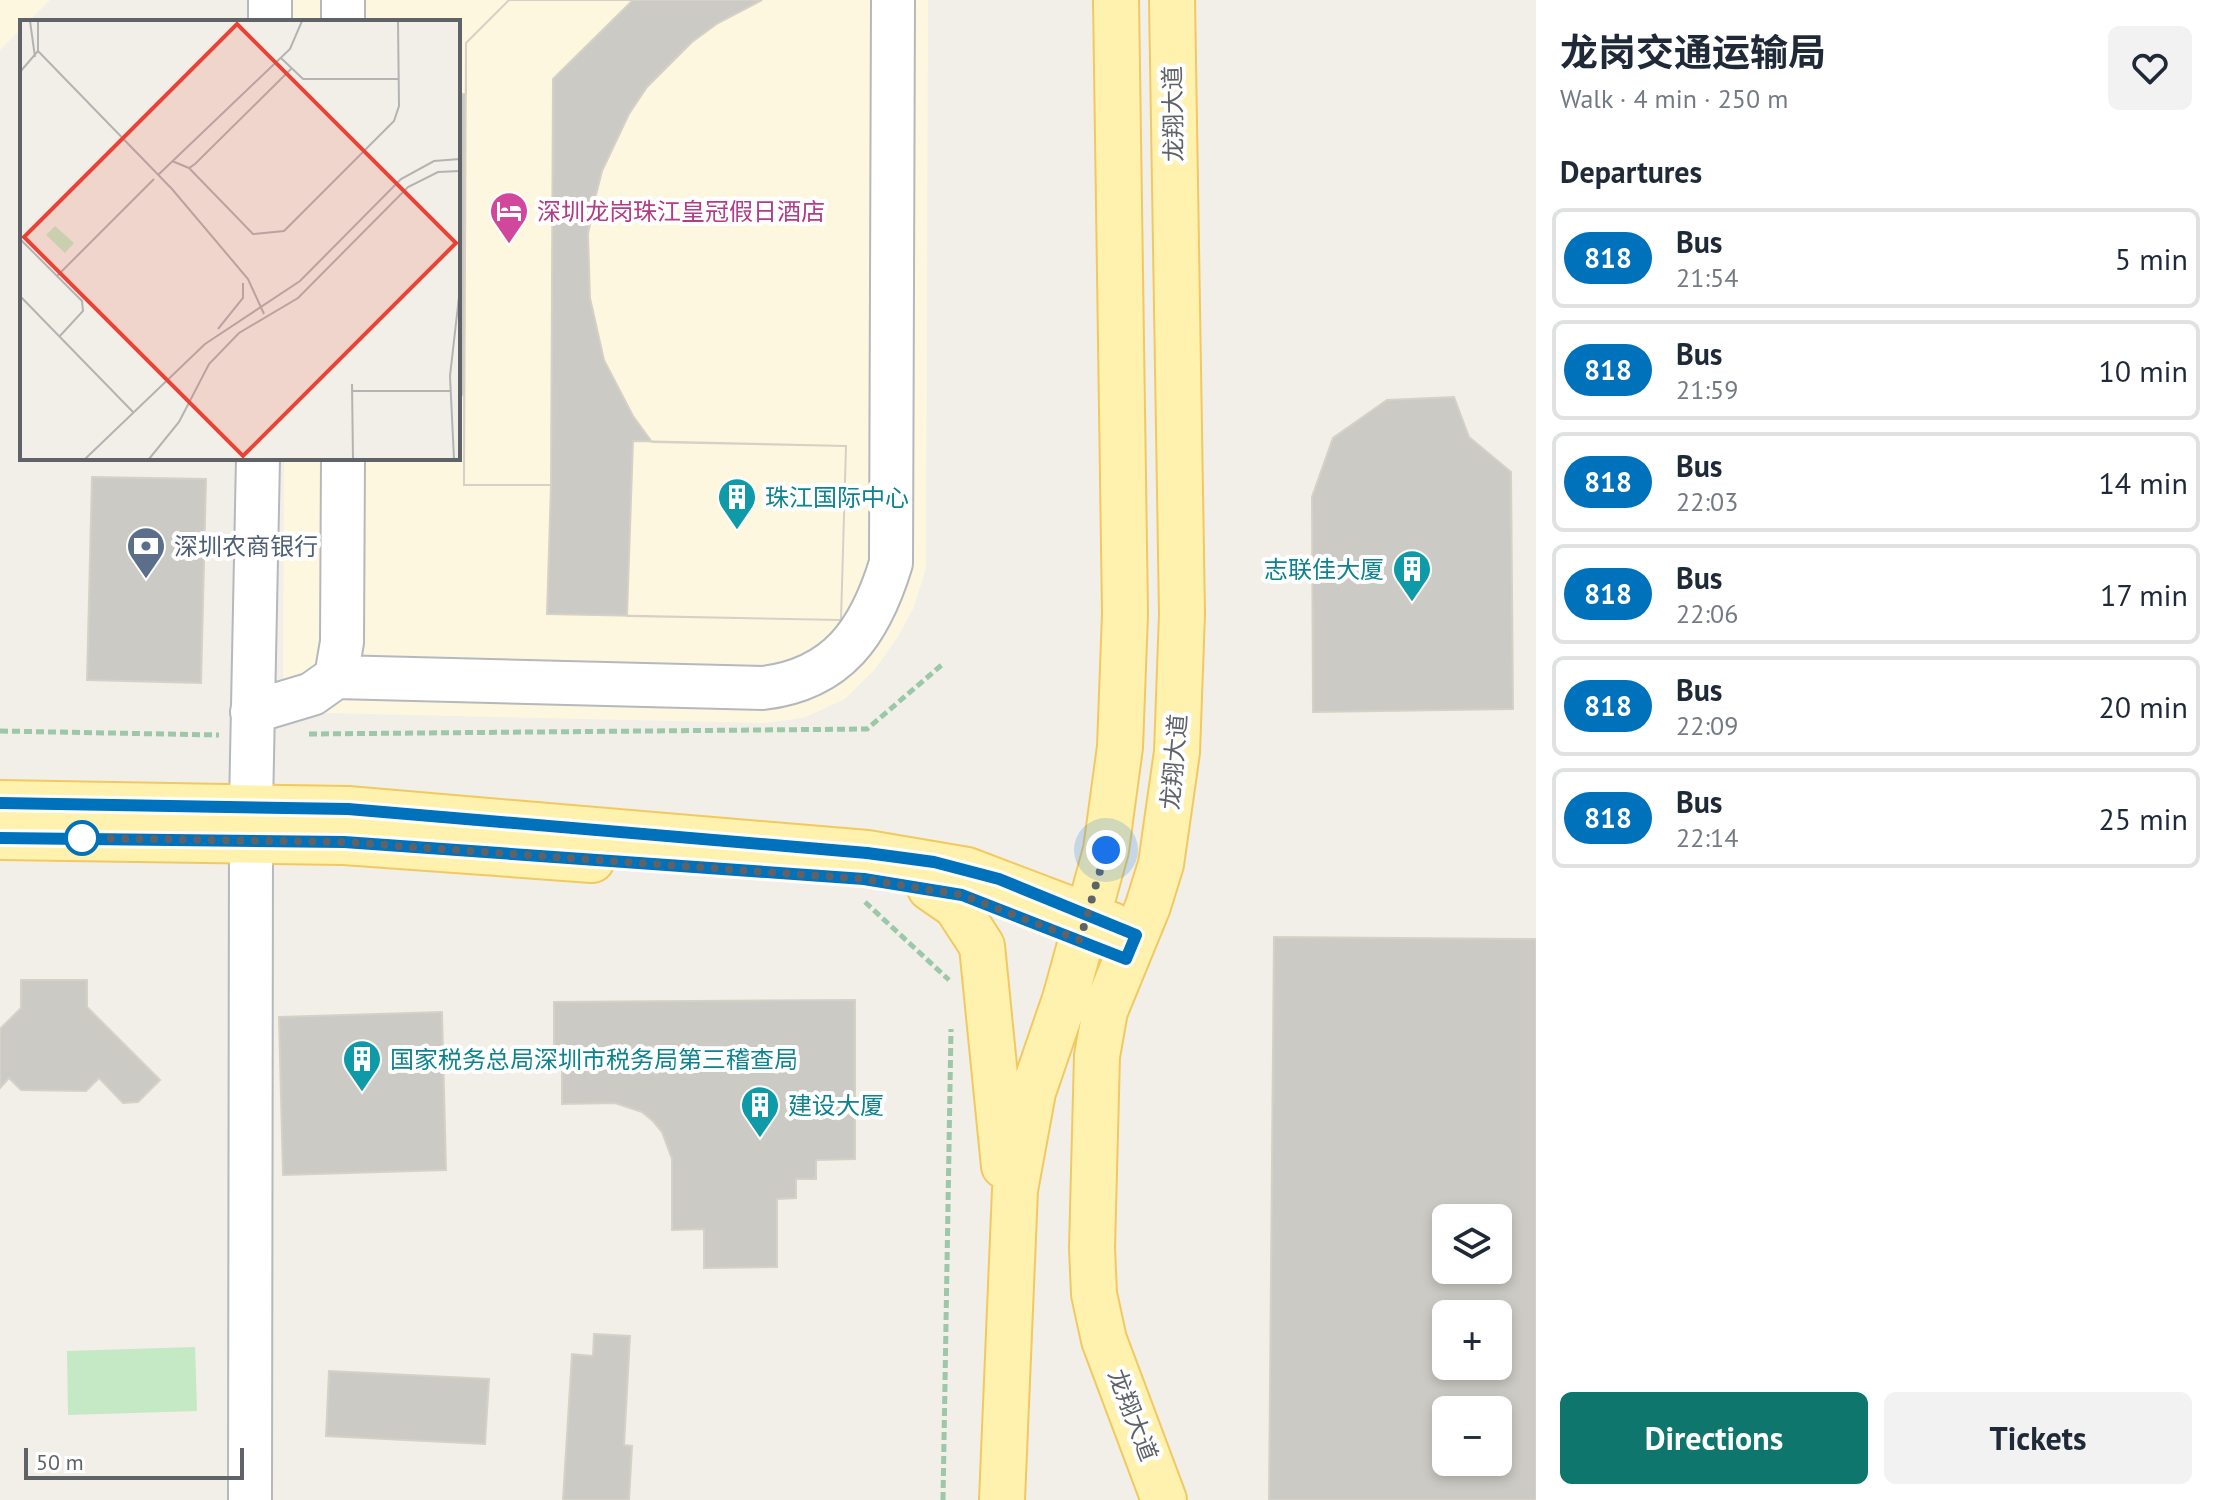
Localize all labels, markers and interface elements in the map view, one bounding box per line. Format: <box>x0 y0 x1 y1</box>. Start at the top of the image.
inset map <box>20 20 460 460</box>
button: heart <box>2108 26 2192 110</box>
text: 龙岗交通运输局 <box>1560 27 1826 76</box>
street label: 龙翔大道 <box>1157 66 1189 162</box>
text: Walk · 4 min · 250 m <box>1560 82 1788 115</box>
text: Departures <box>1560 152 1702 191</box>
hotel icon: 深圳龙岗珠江皇冠假日酒店 <box>488 190 530 245</box>
place label: 深圳龙岗珠江皇冠假日酒店 <box>537 196 825 227</box>
text: Bus <box>1676 222 1723 261</box>
text: 818 <box>1584 239 1632 276</box>
text: 5 min <box>2115 239 2188 278</box>
text: 21:54 <box>1676 261 1738 294</box>
text: Bus <box>1676 334 1723 373</box>
text: 818 <box>1584 351 1632 388</box>
text: 10 min <box>2098 351 2188 390</box>
text: 21:59 <box>1676 373 1738 406</box>
text: Bus <box>1676 446 1723 485</box>
text: 818 <box>1584 463 1632 500</box>
text: 14 min <box>2098 463 2188 502</box>
building icon: 珠江国际中心 <box>716 476 758 531</box>
place label: 珠江国际中心 <box>765 482 909 513</box>
text: 22:03 <box>1676 485 1738 518</box>
bank icon: 深圳农商银行 <box>125 525 167 580</box>
place label: 深圳农商银行 <box>174 531 318 562</box>
building icon: 志联佳大厦 <box>1391 548 1433 603</box>
place label: 志联佳大厦 <box>1264 554 1384 585</box>
text: Bus <box>1676 558 1723 597</box>
text: 818 <box>1584 575 1632 612</box>
text: 17 min <box>2100 575 2188 614</box>
text: 22:06 <box>1676 597 1738 630</box>
text: Bus <box>1676 670 1723 709</box>
text: 818 <box>1584 687 1632 724</box>
text: 20 min <box>2098 687 2188 726</box>
text: 22:09 <box>1676 709 1738 742</box>
street label: 龙翔大道 <box>1154 713 1194 811</box>
text: Bus <box>1676 782 1723 821</box>
text: 818 <box>1584 799 1632 836</box>
text: 25 min <box>2098 799 2188 838</box>
unlabelled marker <box>65 821 99 855</box>
text: 22:14 <box>1676 821 1738 854</box>
your location <box>1086 830 1126 870</box>
building icon: 国家税务总局深圳市税务局第三稽查局 <box>341 1038 383 1093</box>
place label: 国家税务总局深圳市税务局第三稽查局 <box>390 1044 798 1075</box>
building icon: 建设大厦 <box>739 1084 781 1139</box>
place label: 建设大厦 <box>788 1090 884 1121</box>
map controls <box>1432 1204 1512 1476</box>
button: layers <box>1432 1204 1512 1284</box>
button: + <box>1432 1300 1512 1380</box>
street label: 龙翔大道 <box>1101 1365 1165 1465</box>
button: Directions <box>1560 1392 1868 1484</box>
button: Tickets <box>1884 1392 2192 1484</box>
button: − <box>1432 1396 1512 1476</box>
scale bar <box>24 1444 244 1480</box>
text: 50 m <box>36 1448 84 1476</box>

